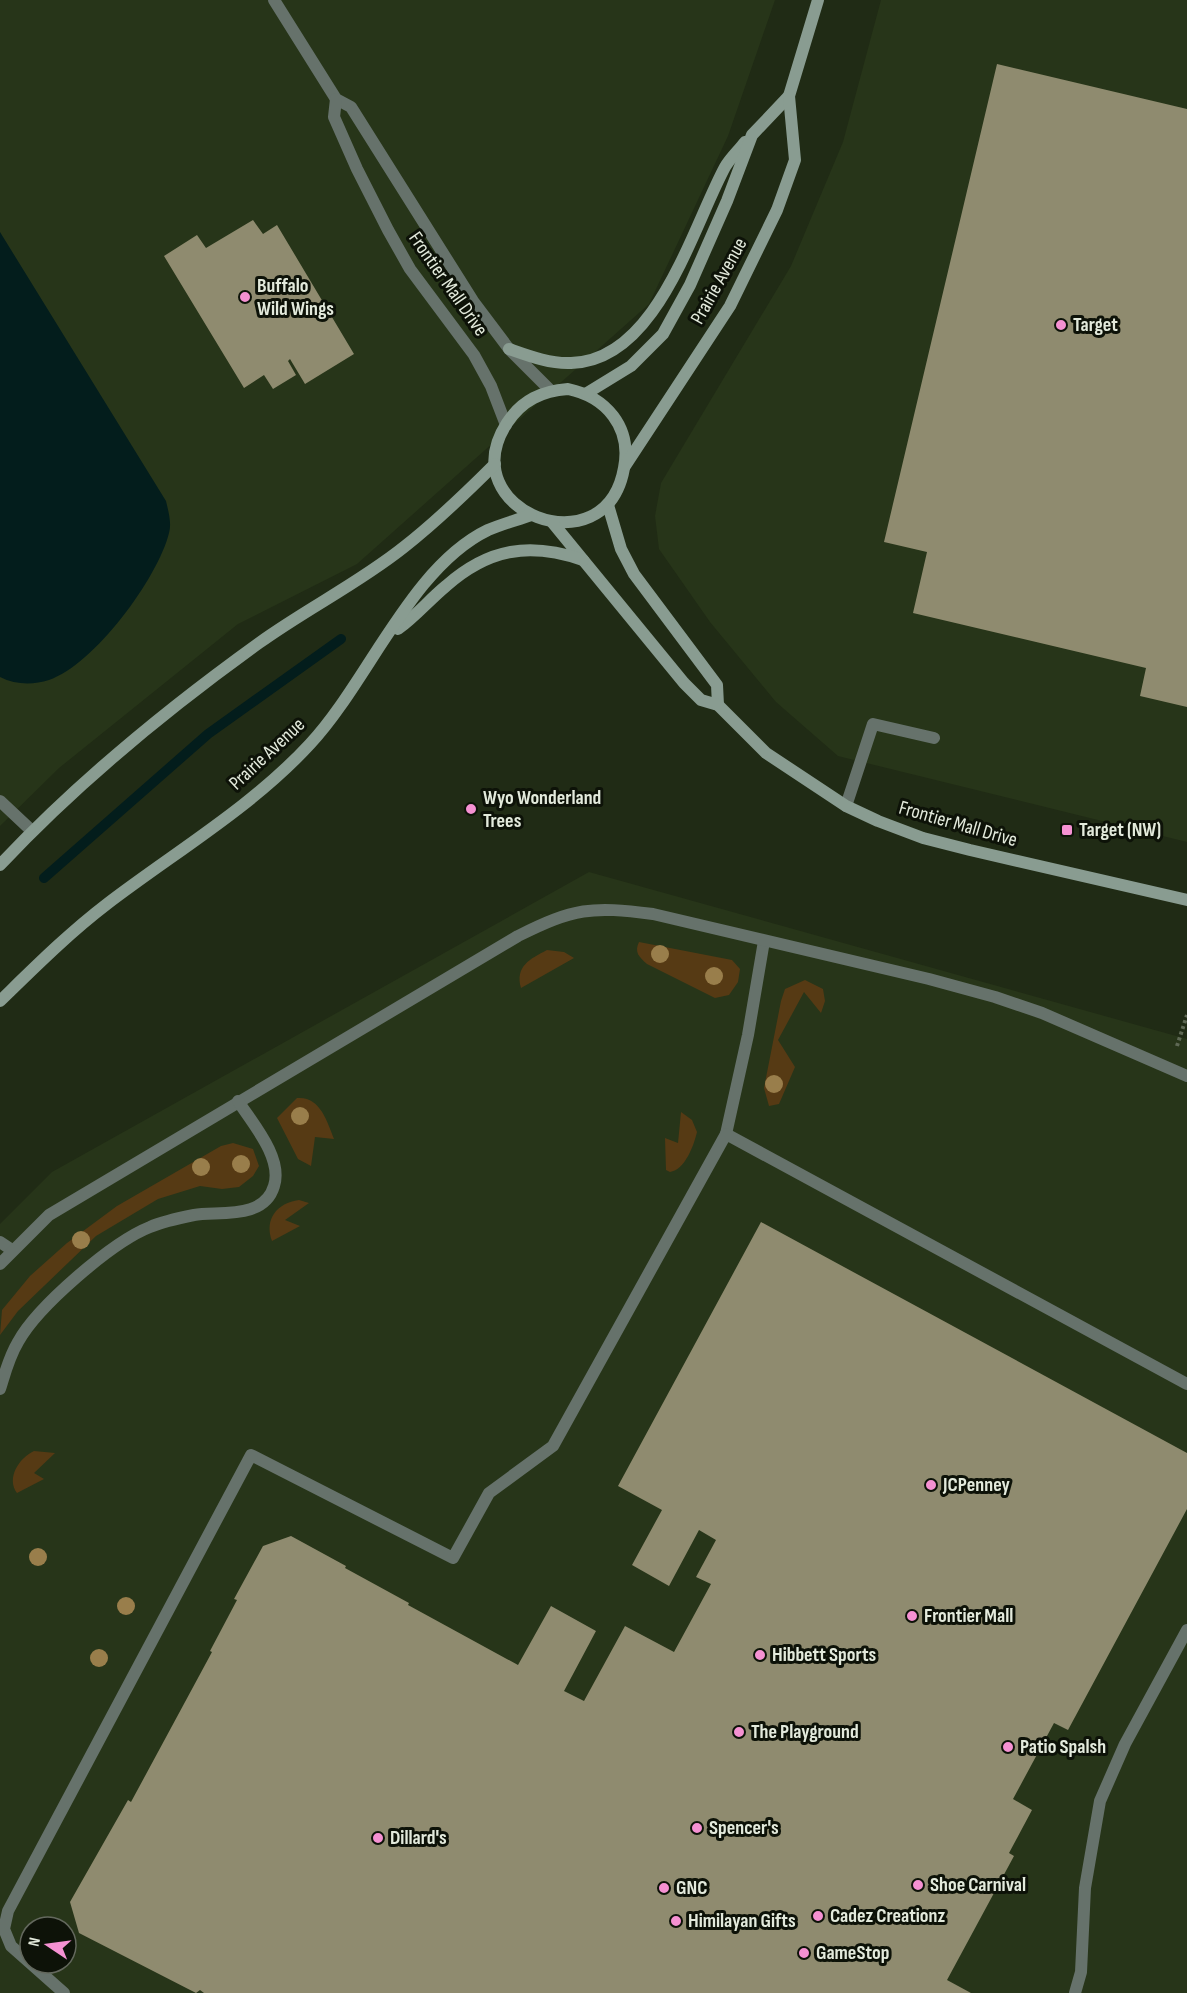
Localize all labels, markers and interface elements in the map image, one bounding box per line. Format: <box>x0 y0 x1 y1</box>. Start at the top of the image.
street label: Frontier Mall Drive <box>403 227 493 341</box>
street label: Prairie Avenue <box>686 234 752 328</box>
place label: Buffalo Wild Wings <box>257 274 334 321</box>
marker: Buffalo Wild Wings <box>238 290 252 304</box>
place label: Target <box>1073 313 1118 337</box>
marker: Target <box>1054 318 1068 332</box>
street label: Prairie Avenue <box>224 713 310 795</box>
place label: Wyo Wonderland Trees <box>483 786 601 833</box>
street label: Frontier Mall Drive <box>896 796 1020 852</box>
marker: Wyo Wonderland Trees <box>464 802 478 816</box>
place label: Target (NW) <box>1079 818 1161 842</box>
marker: Target (NW) <box>1060 823 1074 837</box>
place label: JCPenney <box>942 1473 1011 1497</box>
marker: JCPenney <box>924 1478 938 1492</box>
place label: Frontier Mall <box>924 1604 1013 1628</box>
marker: Frontier Mall <box>905 1609 919 1623</box>
place label: Hibbett Sports <box>772 1643 876 1667</box>
marker: Hibbett Sports <box>753 1648 767 1662</box>
place label: The Playground <box>751 1720 859 1744</box>
marker: The Playground <box>732 1725 746 1739</box>
place label: Patio Spalsh <box>1020 1735 1106 1759</box>
marker: Patio Spalsh <box>1001 1740 1015 1754</box>
place label: Spencer's <box>709 1816 779 1840</box>
marker: Spencer's <box>690 1821 704 1835</box>
place label: Dillard's <box>390 1826 447 1850</box>
marker: Dillard's <box>371 1831 385 1845</box>
place label: Shoe Carnival <box>930 1873 1026 1897</box>
place label: GNC <box>676 1876 707 1900</box>
marker: Shoe Carnival <box>911 1878 925 1892</box>
marker: GNC <box>657 1881 671 1895</box>
place label: Cadez Creationz <box>830 1904 945 1928</box>
place label: Himilayan Gifts <box>688 1909 796 1933</box>
marker: Cadez Creationz <box>811 1909 825 1923</box>
marker: Himilayan Gifts <box>669 1914 683 1928</box>
north arrow <box>18 1915 78 1975</box>
text: N <box>25 1936 45 1948</box>
place label: GameStop <box>816 1941 889 1965</box>
marker: GameStop <box>797 1946 811 1960</box>

